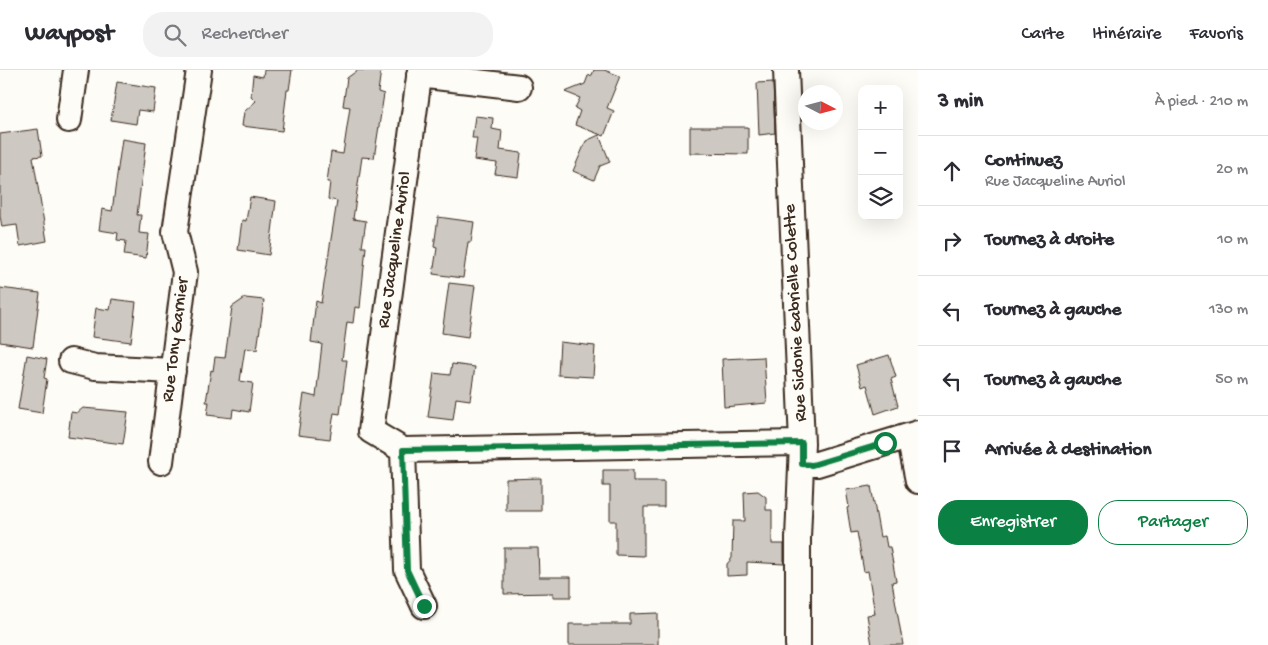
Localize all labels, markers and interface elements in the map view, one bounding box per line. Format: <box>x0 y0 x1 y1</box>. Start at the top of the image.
search box <box>143 12 493 57</box>
text: Waypost <box>25 20 113 49</box>
icon: search <box>161 21 189 49</box>
text: Rechercher <box>201 23 288 46</box>
text: Carte <box>1021 24 1064 45</box>
text: Itinéraire <box>1092 24 1162 45</box>
text: Favoris <box>1190 24 1243 45</box>
north arrow <box>798 85 843 130</box>
map controls <box>858 85 903 220</box>
button: + <box>858 85 903 130</box>
text: 3 min <box>938 90 983 115</box>
text: À pied · 210 m <box>1155 93 1248 112</box>
button: − <box>858 130 903 175</box>
text: Continuez <box>985 150 1062 173</box>
icon: ahead <box>938 157 966 185</box>
text: 20 m <box>1216 161 1248 180</box>
street label: Rue Jacqueline Auriol <box>374 170 416 330</box>
text: Rue Jacqueline Auriol <box>985 173 1126 192</box>
button: layers <box>858 175 903 220</box>
street label: Rue Sidonie Gabrielle Colette <box>780 203 812 422</box>
icon: right <box>938 227 966 255</box>
text: Tournez à droite <box>985 229 1114 252</box>
text: 10 m <box>1217 231 1248 250</box>
street label: Rue Tony Garnier <box>158 275 194 403</box>
icon: left <box>938 297 966 325</box>
text: Tournez à gauche <box>985 299 1121 322</box>
text: 130 m <box>1209 301 1248 320</box>
icon: left <box>938 367 966 395</box>
text: Tournez à gauche <box>985 369 1121 392</box>
text: 50 m <box>1215 371 1248 390</box>
route start <box>874 432 897 455</box>
icon: arrive <box>938 437 966 465</box>
text: Arrivée à destination <box>985 439 1151 462</box>
button: Enregistrer <box>938 500 1088 545</box>
button: Partager <box>1098 500 1248 545</box>
route end <box>413 595 436 618</box>

